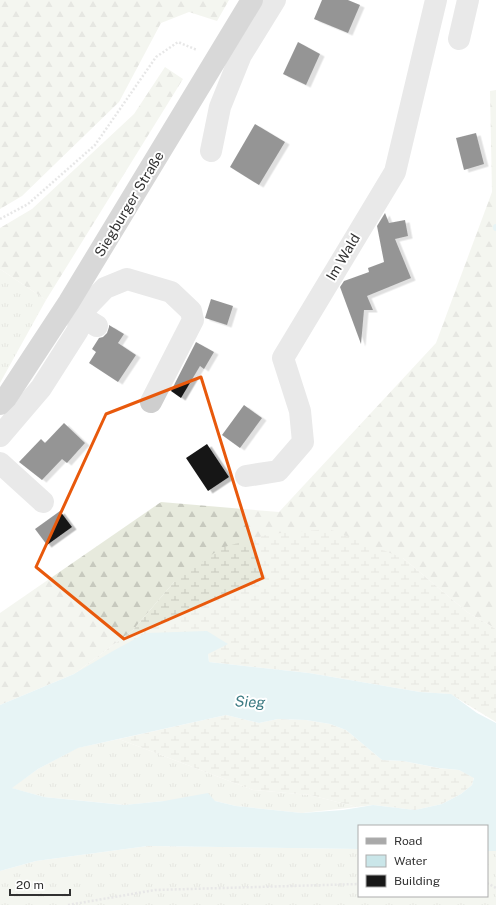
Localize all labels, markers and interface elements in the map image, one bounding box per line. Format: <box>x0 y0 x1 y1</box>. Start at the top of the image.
street label: Siegburger Straße <box>91 148 167 260</box>
street label: Im Wald <box>323 231 363 283</box>
water label: Sieg <box>234 692 266 711</box>
legend <box>358 825 488 897</box>
text: Road <box>394 834 422 848</box>
text: Water <box>394 854 428 868</box>
scale bar <box>10 871 70 897</box>
text: Building <box>394 874 440 888</box>
text: 20 m <box>16 878 44 892</box>

